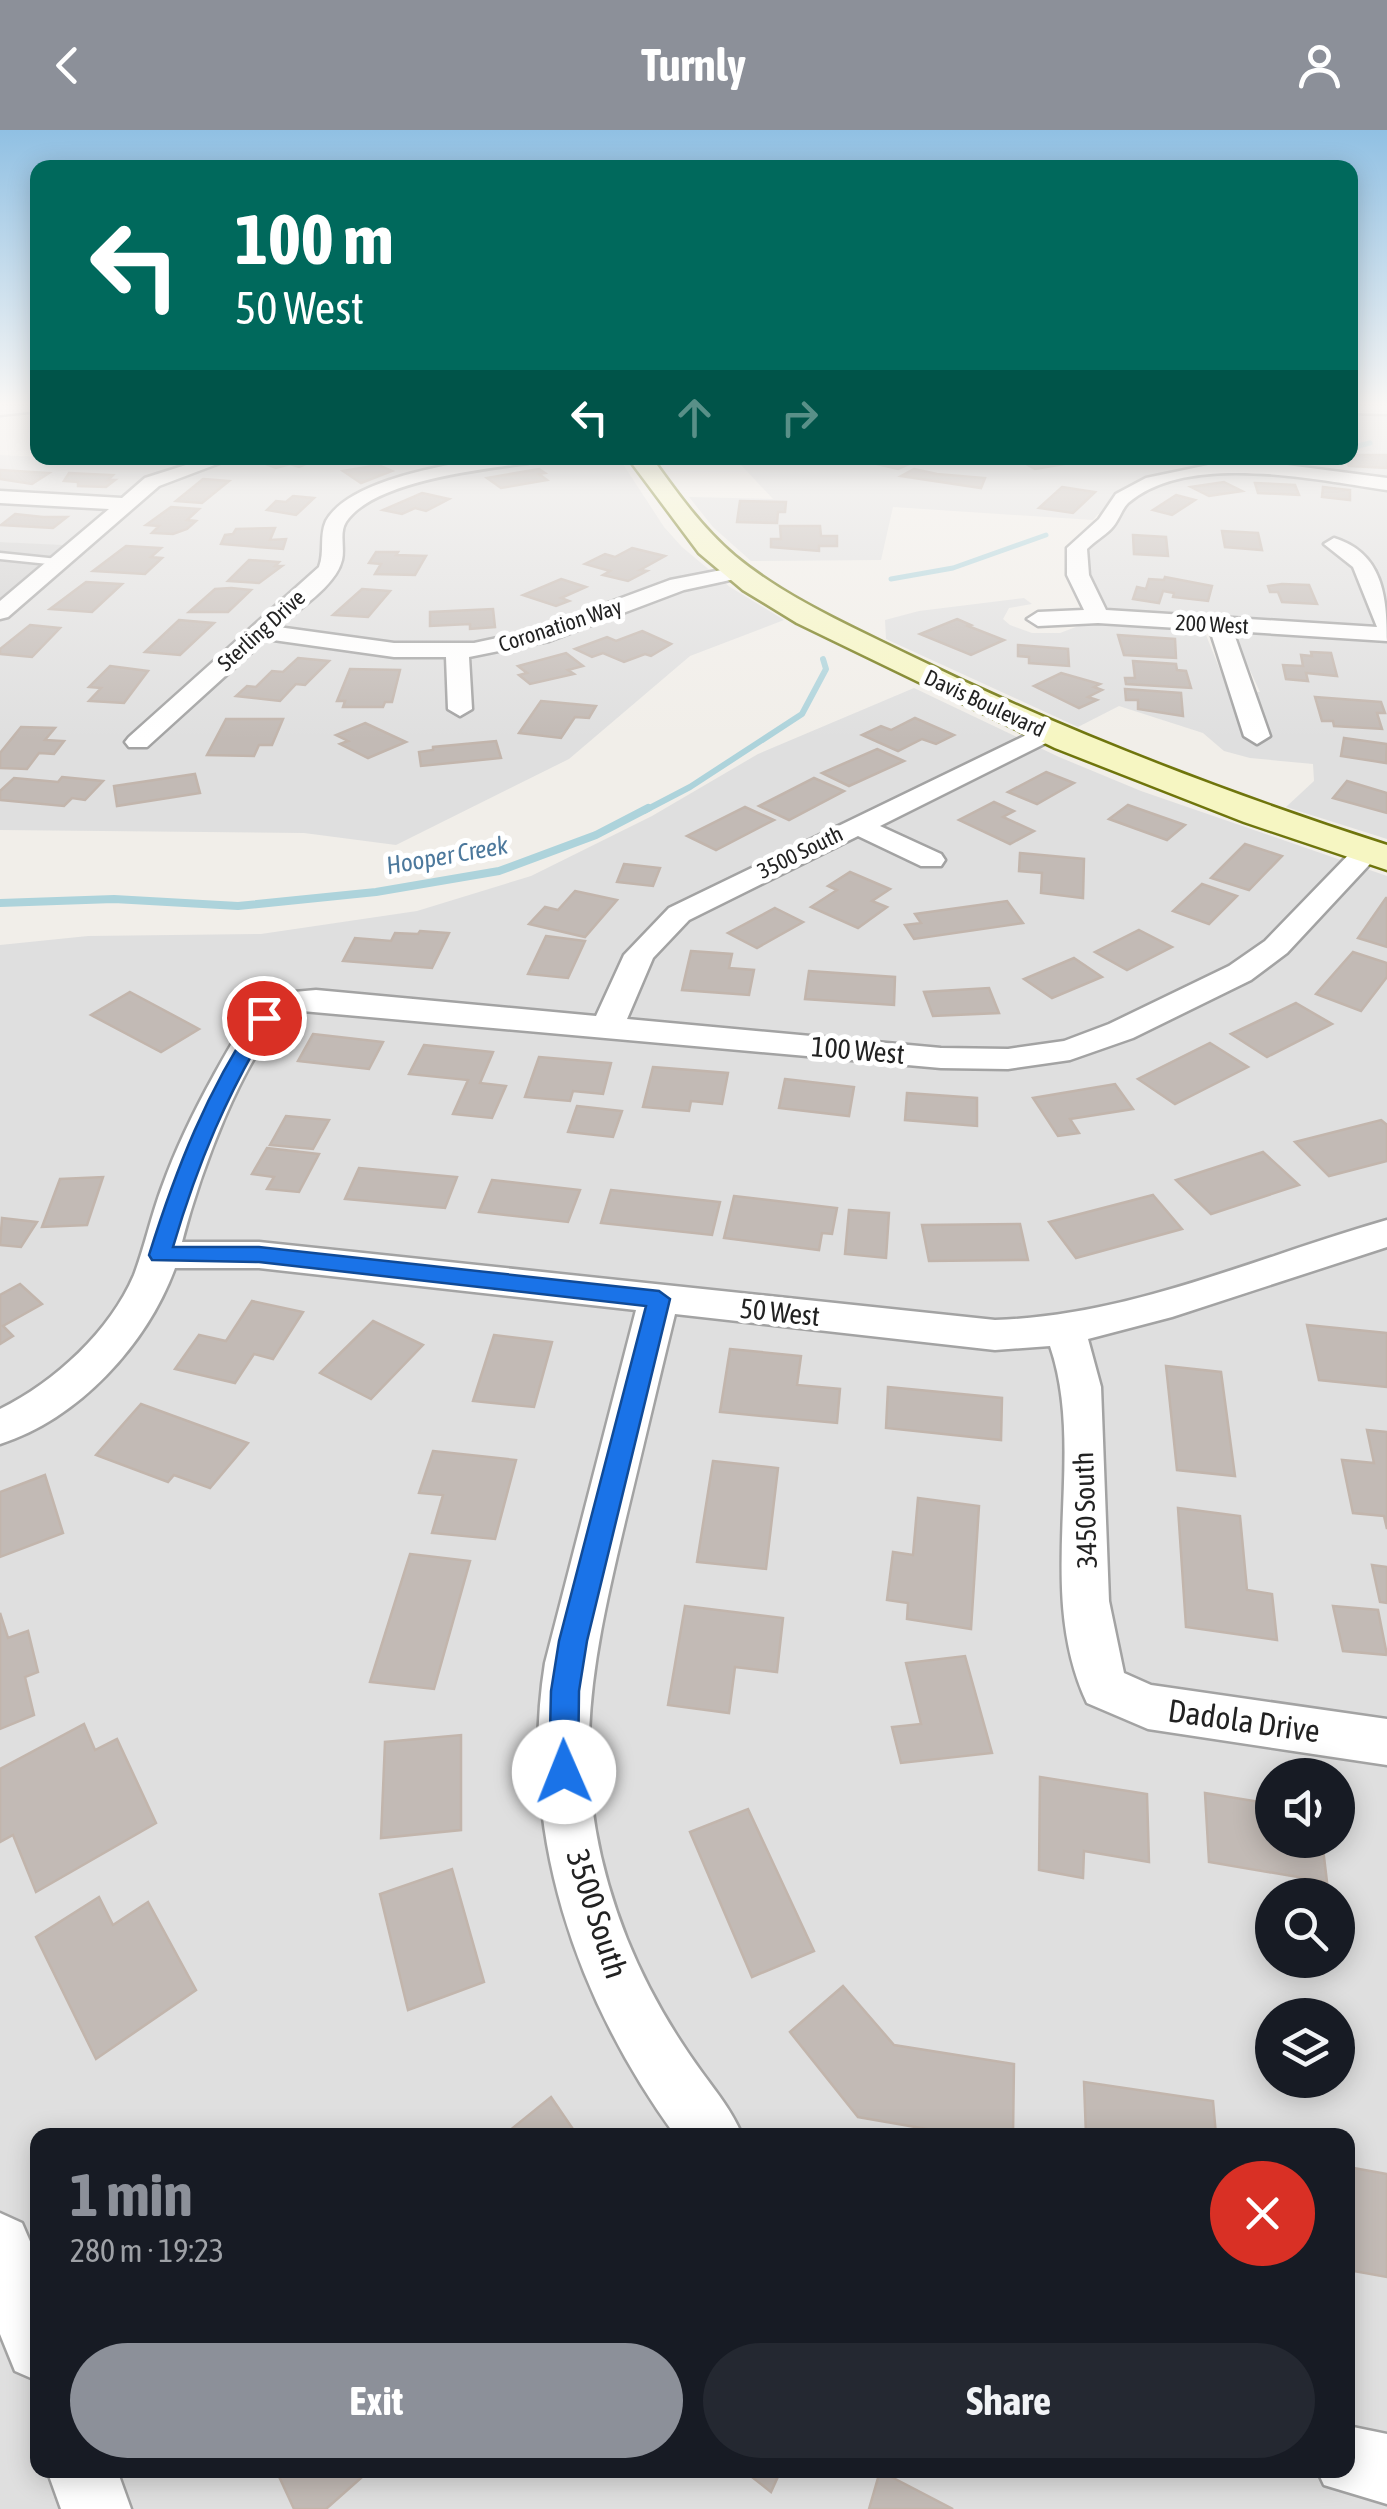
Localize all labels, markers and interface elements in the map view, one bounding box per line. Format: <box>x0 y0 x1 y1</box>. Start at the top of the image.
icon: back <box>40 38 95 93</box>
icon: person <box>1292 38 1347 93</box>
text: Turnly <box>641 39 746 91</box>
text: 100 m <box>235 199 394 279</box>
icon: left <box>70 200 200 330</box>
text: 50 West <box>235 282 364 334</box>
icon: left <box>562 390 617 445</box>
icon: ahead <box>667 390 722 445</box>
icon: right <box>772 390 827 445</box>
street label: Sterling Drive <box>212 584 310 676</box>
street label: Coronation Way <box>495 593 625 657</box>
street label: 200 West <box>1175 609 1249 639</box>
street label: Davis Boulevard <box>920 664 1050 742</box>
street label: 3500 South <box>753 820 847 884</box>
water label: Hooper Creek <box>384 830 511 879</box>
pin <box>222 976 307 1061</box>
icon: arrive <box>237 991 292 1046</box>
street label: 100 West <box>810 1030 906 1070</box>
street label: 50 West <box>738 1292 822 1332</box>
street label: 3450 South <box>1067 1451 1103 1569</box>
street label: Dadola Drive <box>1166 1692 1322 1749</box>
position arrow <box>512 1720 616 1824</box>
map controls <box>1255 1758 1355 2098</box>
button: sound <box>1255 1758 1355 1858</box>
street label: 3500 South <box>559 1845 636 1983</box>
button: search <box>1255 1878 1355 1978</box>
button: layers <box>1255 1998 1355 2098</box>
text: 1 min <box>70 2160 193 2229</box>
button: close <box>1210 2161 1315 2266</box>
text: 280 m · 19:23 <box>70 2232 224 2269</box>
button: Exit <box>70 2343 683 2458</box>
button: Share <box>703 2343 1315 2458</box>

